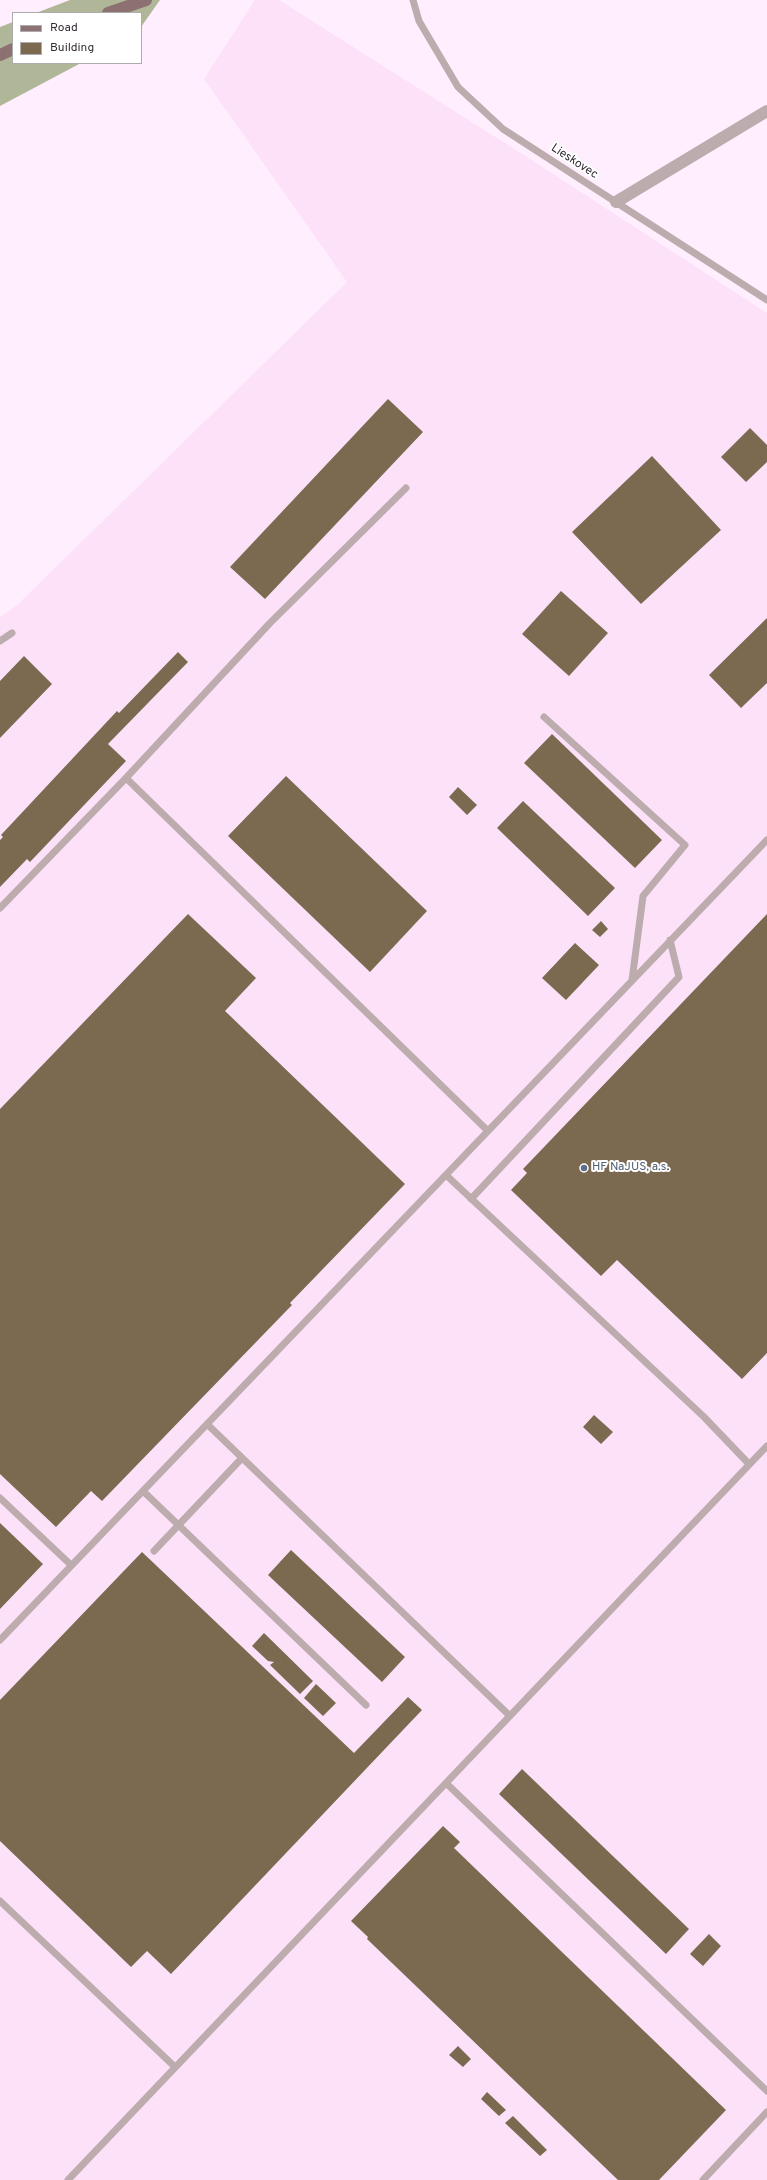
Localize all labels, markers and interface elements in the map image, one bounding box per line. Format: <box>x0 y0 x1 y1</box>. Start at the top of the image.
legend <box>12 12 142 64</box>
text: Road <box>50 20 78 36</box>
text: Building <box>50 40 94 56</box>
street label: Lieskovec <box>548 141 600 183</box>
place label: HF NaJUS, a.s. <box>592 1161 669 1175</box>
marker: HF NaJUS, a.s. <box>579 1163 589 1173</box>

